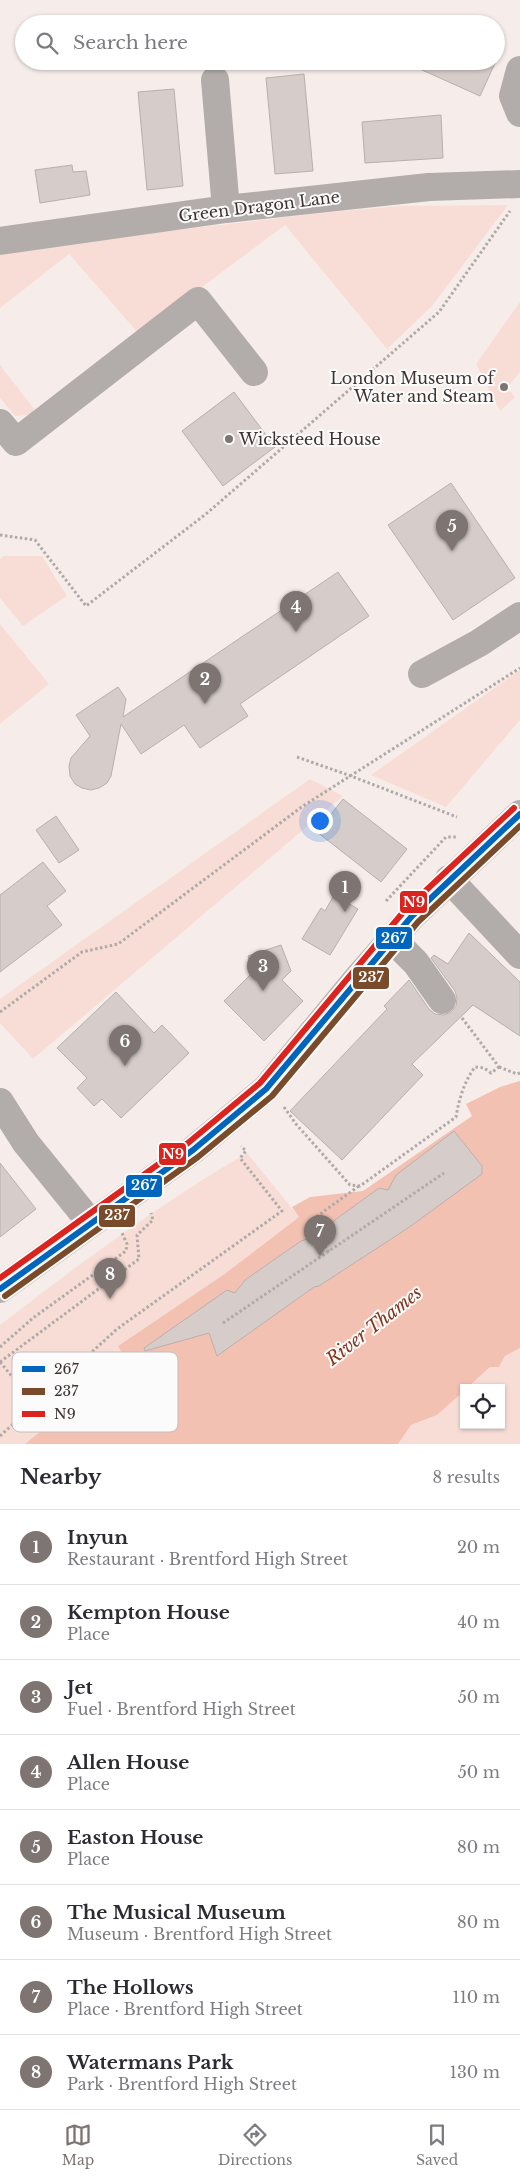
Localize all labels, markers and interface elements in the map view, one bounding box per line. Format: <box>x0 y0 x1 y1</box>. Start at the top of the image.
search box <box>15 15 505 70</box>
icon: search <box>33 29 61 57</box>
text: Search here <box>73 31 188 54</box>
street label: Green Dragon Lane <box>177 186 341 226</box>
place label: London Museum of Water and Steam <box>330 368 496 406</box>
marker: London Museum of Water and Steam <box>498 381 510 393</box>
place label: Wicksteed House <box>238 429 381 449</box>
marker: Wicksteed House <box>223 433 235 445</box>
pin: 5 <box>436 510 468 551</box>
pin: 4 <box>280 591 312 632</box>
pin: 2 <box>189 663 221 704</box>
your location <box>307 808 333 834</box>
pin: 1 <box>329 871 361 912</box>
line badge: N9 <box>399 890 428 914</box>
text: N9 <box>403 893 425 911</box>
line badge: 267 <box>375 926 413 950</box>
text: 267 <box>381 929 408 947</box>
pin: 3 <box>247 950 279 991</box>
line badge: 237 <box>352 966 390 990</box>
text: 237 <box>358 968 384 986</box>
pin: 6 <box>109 1025 141 1066</box>
line badge: N9 <box>158 1142 187 1166</box>
text: N9 <box>162 1145 184 1163</box>
line badge: 267 <box>125 1174 163 1198</box>
text: 267 <box>131 1176 158 1194</box>
line badge: 237 <box>98 1204 136 1228</box>
text: 237 <box>104 1206 130 1224</box>
pin: 7 <box>304 1215 336 1256</box>
pin: 8 <box>94 1258 126 1299</box>
water label: River Thames <box>321 1282 426 1371</box>
legend <box>12 1352 178 1432</box>
text: 267 <box>54 1360 80 1378</box>
text: 237 <box>54 1382 79 1400</box>
map controls <box>460 1384 505 1429</box>
button: locate <box>460 1384 505 1429</box>
text: N9 <box>54 1405 76 1423</box>
text: Nearby <box>20 1464 101 1490</box>
text: 8 results <box>433 1467 500 1487</box>
text: Inyun <box>67 1526 128 1549</box>
text: 1 <box>33 1537 39 1557</box>
text: 20 m <box>457 1537 500 1557</box>
text: Restaurant · Brentford High Street <box>67 1549 348 1569</box>
text: Kempton House <box>67 1601 230 1624</box>
text: 2 <box>31 1612 41 1632</box>
text: 40 m <box>457 1612 500 1632</box>
text: Place <box>67 1624 110 1644</box>
text: Jet <box>67 1676 93 1699</box>
text: 3 <box>31 1687 41 1707</box>
text: 50 m <box>458 1687 500 1707</box>
text: Fuel · Brentford High Street <box>67 1699 296 1719</box>
text: Allen House <box>67 1751 189 1774</box>
text: 4 <box>31 1762 41 1782</box>
text: 50 m <box>458 1762 500 1782</box>
text: Place <box>67 1774 110 1794</box>
text: Easton House <box>67 1826 203 1849</box>
text: 5 <box>31 1837 41 1857</box>
text: 80 m <box>457 1837 500 1857</box>
text: Place <box>67 1849 110 1869</box>
text: The Musical Museum <box>67 1901 286 1924</box>
text: 6 <box>31 1912 41 1932</box>
text: 80 m <box>457 1912 500 1932</box>
text: Museum · Brentford High Street <box>67 1924 332 1944</box>
text: The Hollows <box>67 1976 194 1999</box>
text: 7 <box>32 1987 40 2007</box>
text: 110 m <box>453 1987 500 2007</box>
text: Place · Brentford High Street <box>67 1999 303 2019</box>
text: Watermans Park <box>67 2051 233 2074</box>
text: 8 <box>31 2062 41 2082</box>
text: 130 m <box>450 2062 500 2082</box>
text: Park · Brentford High Street <box>67 2074 297 2094</box>
tab: Map <box>62 2121 94 2169</box>
tab: Directions <box>218 2121 292 2169</box>
tab: Saved <box>416 2121 458 2169</box>

